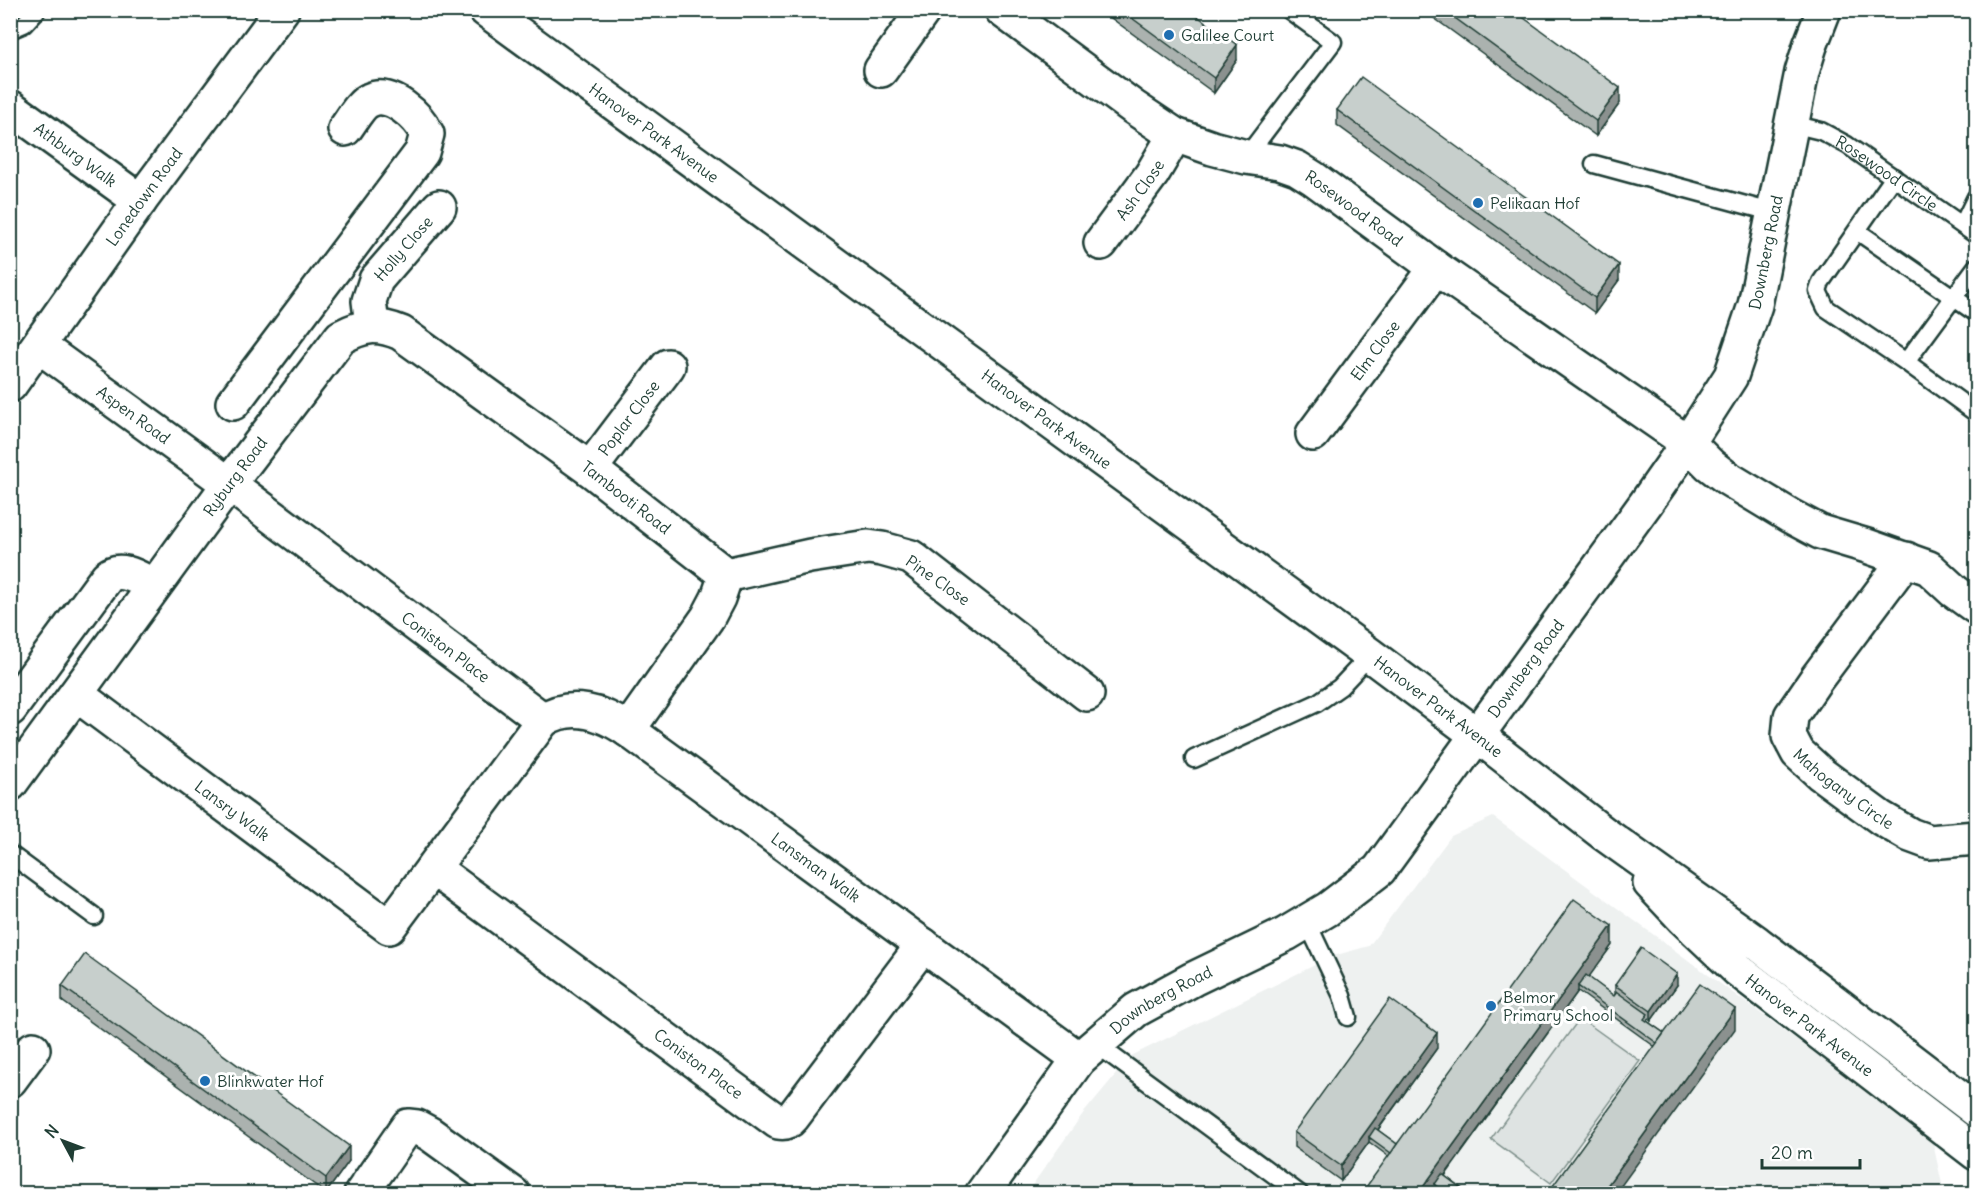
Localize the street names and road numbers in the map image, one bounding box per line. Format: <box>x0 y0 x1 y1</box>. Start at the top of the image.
street label: Hanover Park Avenue <box>585 78 723 187</box>
street label: Athburg Walk <box>30 118 121 191</box>
street label: Rosewood Circle <box>1832 131 1942 215</box>
street label: Lonedown Road <box>101 143 186 250</box>
street label: Ash Close <box>1111 156 1168 224</box>
street label: Rosewood Road <box>1302 166 1407 250</box>
street label: Downberg Road <box>1744 193 1787 311</box>
street label: Holly Close <box>370 212 437 285</box>
street label: Elm Close <box>1346 316 1404 384</box>
street label: Hanover Park Avenue <box>978 365 1116 473</box>
street label: Poplar Close <box>594 376 664 460</box>
street label: Aspen Road <box>93 381 174 448</box>
street label: Ryburg Road <box>199 433 271 520</box>
street label: Tambooti Road <box>578 456 675 538</box>
street label: Pine Close <box>902 551 974 609</box>
street label: Coniston Place <box>397 607 494 687</box>
street label: Downberg Road <box>1483 615 1568 721</box>
street label: Hanover Park Avenue <box>1370 652 1507 761</box>
street label: Mahogany Circle <box>1789 744 1897 833</box>
street label: Lansry Walk <box>191 776 274 845</box>
street label: Lansman Walk <box>767 828 864 906</box>
street label: Downberg Road <box>1106 961 1215 1038</box>
street label: Hanover Park Avenue <box>1742 969 1878 1081</box>
street label: Coniston Place <box>650 1024 747 1103</box>

